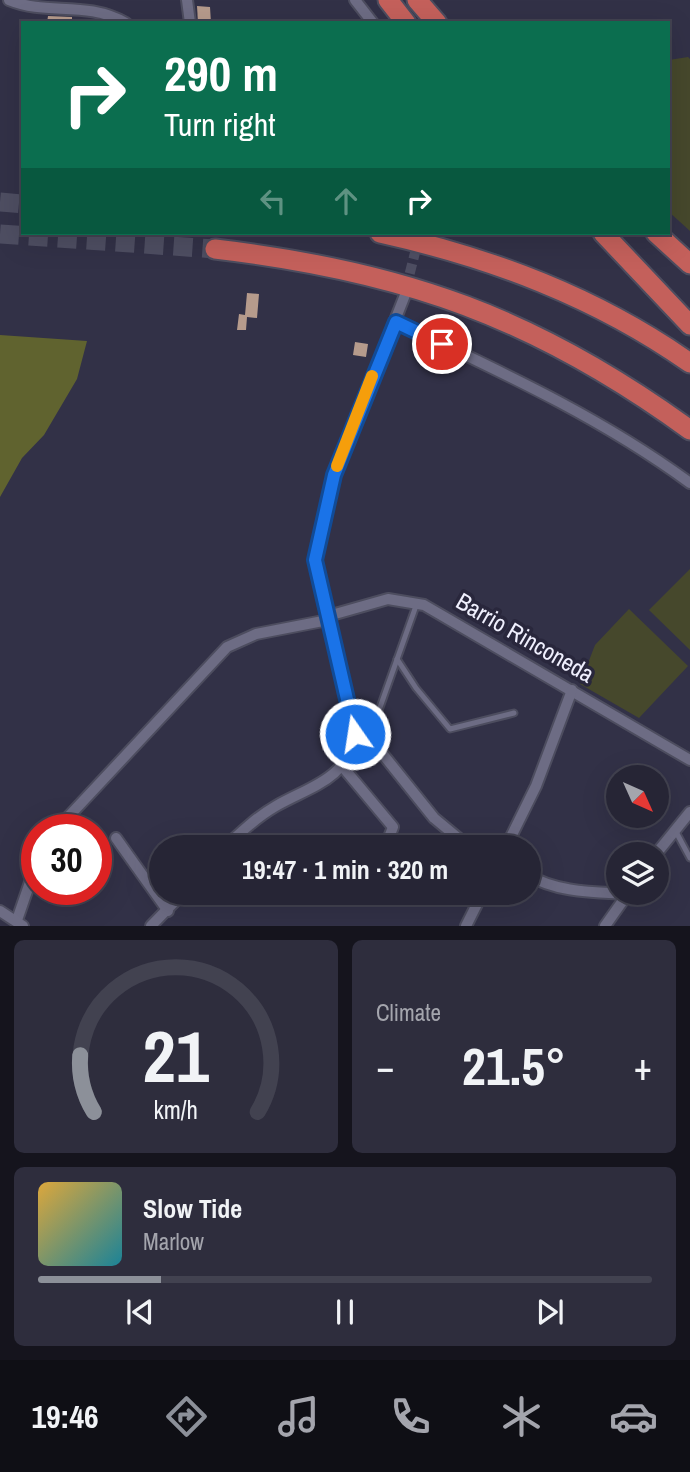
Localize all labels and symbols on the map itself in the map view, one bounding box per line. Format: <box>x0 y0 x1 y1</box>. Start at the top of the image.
pin <box>412 314 472 374</box>
street label: Barrio Rinconeda <box>451 585 600 690</box>
position arrow <box>318 697 392 771</box>
north arrow <box>606 765 668 828</box>
speed limit sign: 30 <box>21 814 112 905</box>

